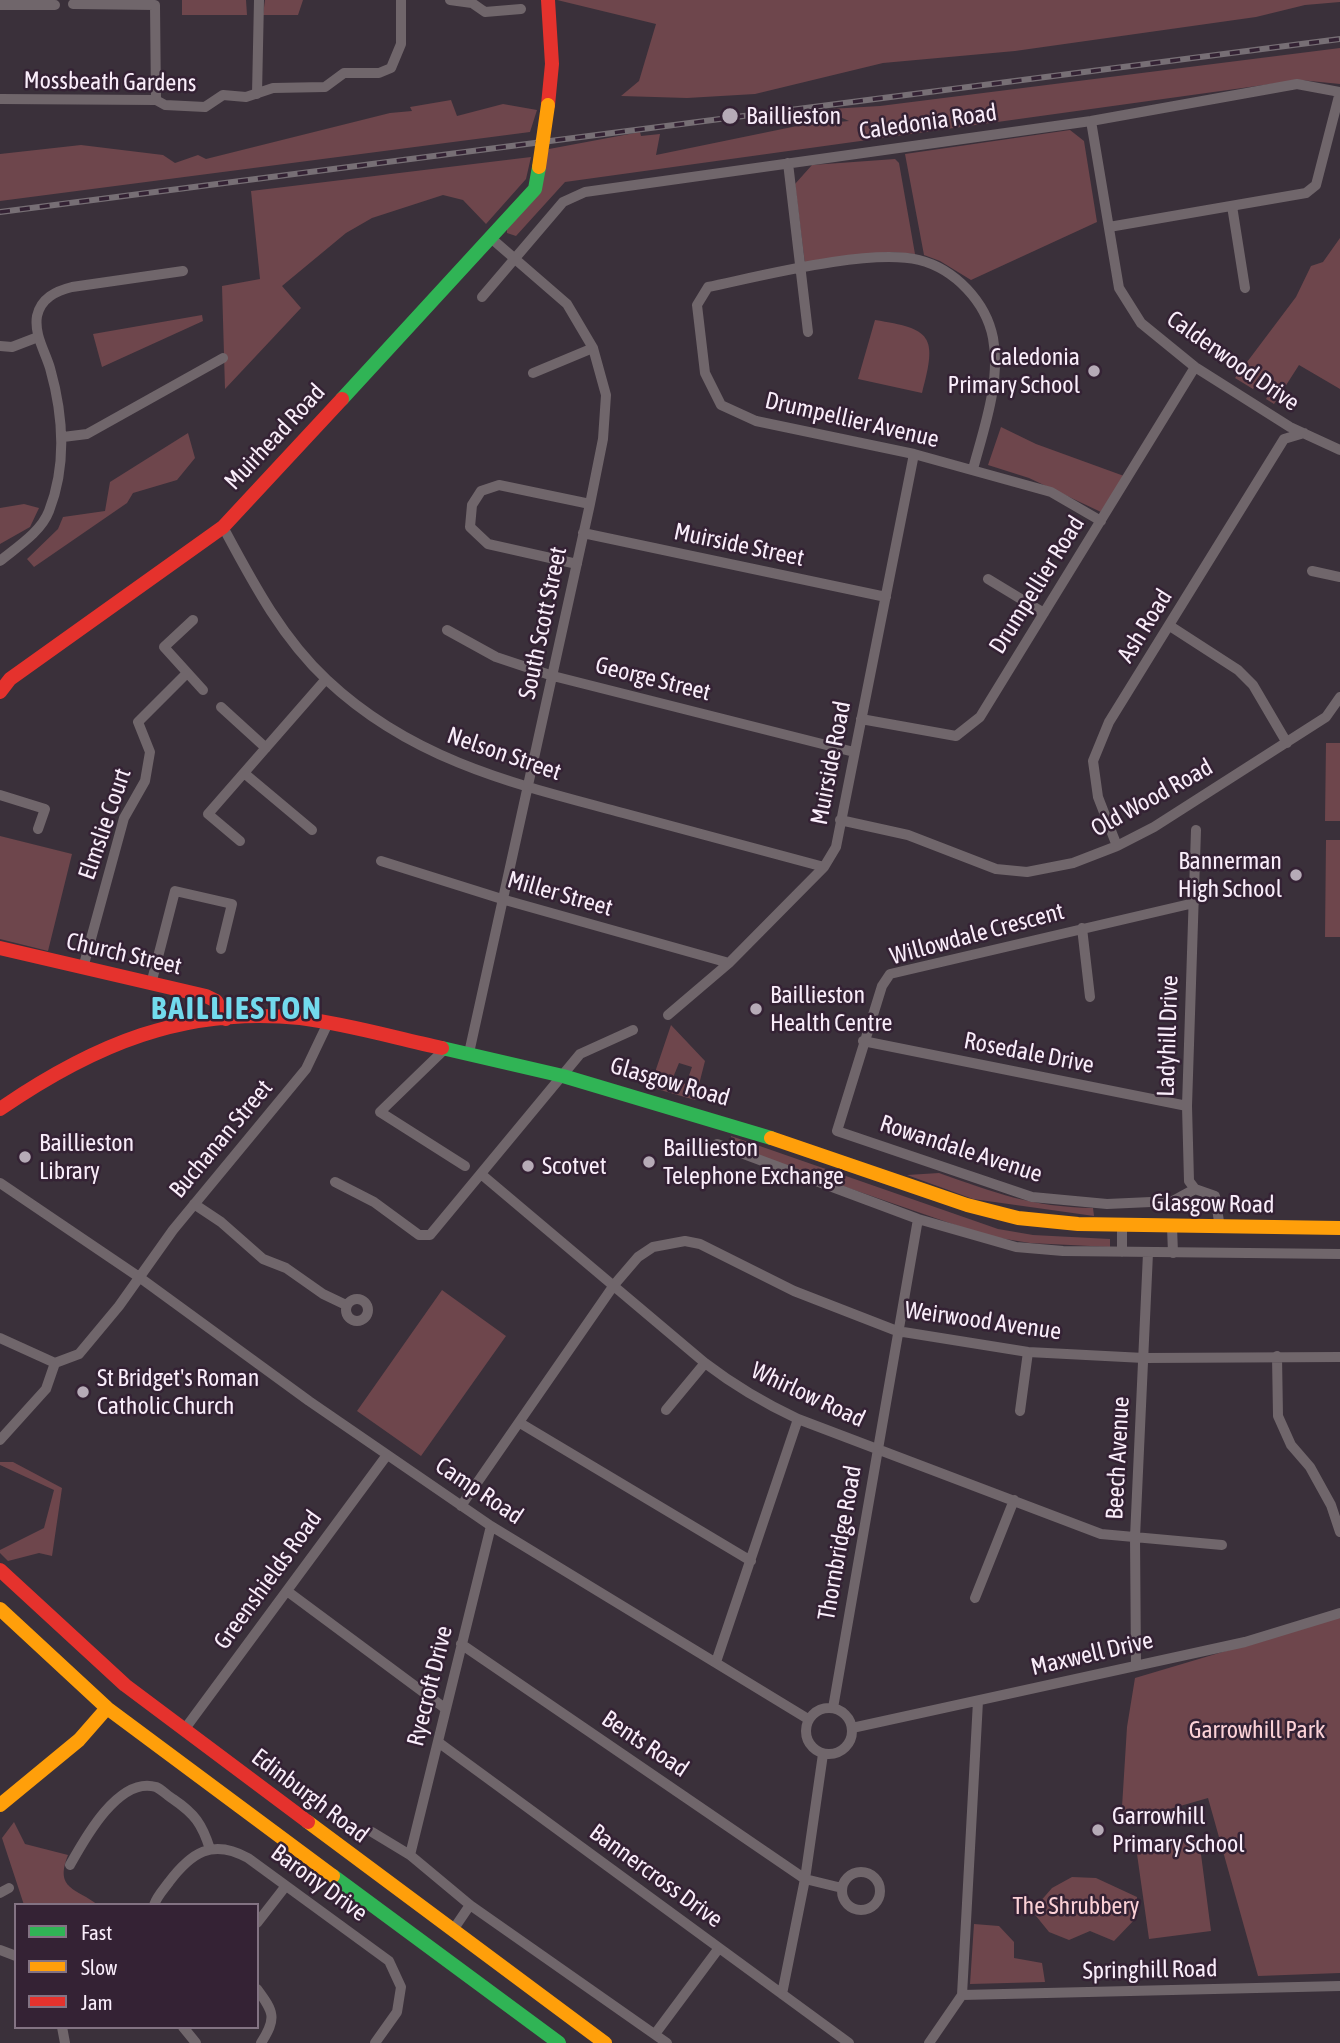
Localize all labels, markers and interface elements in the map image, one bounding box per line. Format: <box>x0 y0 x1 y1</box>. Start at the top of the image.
street label: Mossbeath Gardens <box>23 66 197 98</box>
street label: Caledonia Road <box>857 98 999 146</box>
place label: Baillieston <box>746 102 841 130</box>
marker: Baillieston <box>720 106 740 126</box>
street label: Calderwood Drive <box>1161 305 1305 417</box>
place label: Caledonia Primary School <box>947 343 1080 399</box>
marker: Caledonia Primary School <box>1086 363 1102 379</box>
street label: Muirhead Road <box>219 378 331 496</box>
street label: Drumpellier Avenue <box>762 386 942 454</box>
street label: Drumpellier Road <box>983 511 1091 659</box>
street label: Muirside Street <box>671 517 807 573</box>
street label: South Scott Street <box>513 544 573 702</box>
street label: Ash Road <box>1111 584 1179 668</box>
street label: George Street <box>592 651 714 707</box>
street label: Muirside Road <box>805 699 857 827</box>
street label: Nelson Street <box>443 721 565 787</box>
street label: Old Wood Road <box>1086 753 1218 843</box>
street label: Elmslie Court <box>73 765 137 883</box>
place label: Bannerman High School <box>1178 847 1282 903</box>
street label: Miller Street <box>504 865 616 923</box>
marker: Bannerman High School <box>1288 867 1304 883</box>
street label: Willowdale Crescent <box>887 897 1067 971</box>
street label: Church Street <box>63 927 185 981</box>
street label: Ladyhill Drive <box>1151 975 1185 1097</box>
place label: Baillieston Health Centre <box>770 981 892 1037</box>
district label: BAILLIESTON <box>152 990 322 1028</box>
marker: Baillieston Health Centre <box>748 1001 764 1017</box>
street label: Rosedale Drive <box>961 1026 1097 1080</box>
street label: Glasgow Road <box>607 1051 733 1113</box>
street label: Buchanan Street <box>163 1074 279 1204</box>
street label: Rowandale Avenue <box>876 1109 1046 1189</box>
place label: Baillieston Library <box>39 1129 134 1185</box>
place label: Baillieston Telephone Exchange <box>663 1134 844 1190</box>
marker: Baillieston Library <box>17 1149 33 1165</box>
place label: Scotvet <box>542 1152 607 1180</box>
marker: Baillieston Telephone Exchange <box>641 1154 657 1170</box>
marker: Scotvet <box>520 1158 536 1174</box>
street label: Glasgow Road <box>1151 1189 1275 1219</box>
street label: Weirwood Avenue <box>903 1296 1063 1346</box>
street label: Whirlow Road <box>747 1356 869 1434</box>
place label: St Bridget's Roman Catholic Church <box>97 1364 259 1420</box>
marker: St Bridget's Roman Catholic Church <box>75 1384 91 1400</box>
street label: Beech Avenue <box>1100 1396 1136 1520</box>
street label: Camp Road <box>430 1451 528 1531</box>
street label: Thornbridge Road <box>812 1463 868 1623</box>
street label: Greenshields Road <box>208 1505 328 1655</box>
street label: Ryecroft Drive <box>401 1623 459 1749</box>
street label: Maxwell Drive <box>1028 1626 1156 1682</box>
street label: Bents Road <box>596 1705 694 1783</box>
park label: Garrowhill Park <box>1189 1716 1325 1744</box>
street label: Edinburgh Road <box>246 1743 374 1849</box>
place label: Garrowhill Primary School <box>1112 1802 1245 1858</box>
street label: Bannercross Drive <box>584 1818 728 1934</box>
marker: Garrowhill Primary School <box>1090 1822 1106 1838</box>
street label: Barony Drive <box>265 1838 373 1928</box>
park label: The Shrubbery <box>1013 1892 1139 1920</box>
legend <box>14 1903 259 2029</box>
text: Fast <box>81 1920 112 1944</box>
street label: Springhill Road <box>1082 1954 1218 1986</box>
text: Slow <box>81 1955 117 1979</box>
text: Jam <box>81 1990 113 2014</box>

